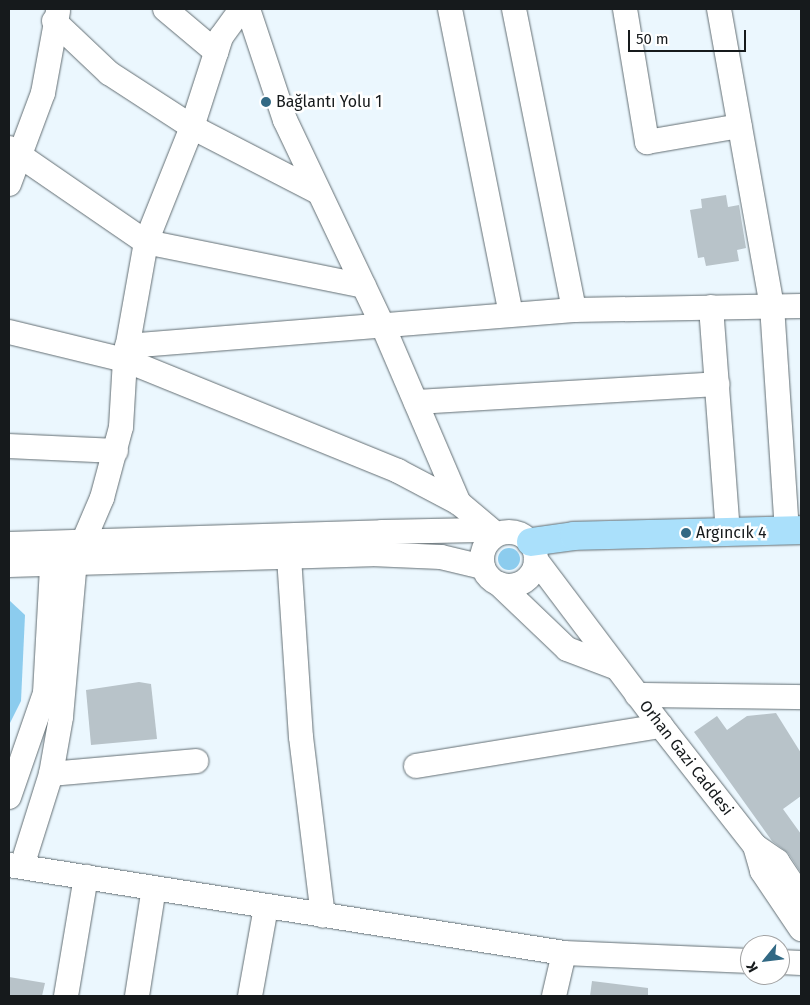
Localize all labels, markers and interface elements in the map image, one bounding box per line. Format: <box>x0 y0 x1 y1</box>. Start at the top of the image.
scale bar <box>630 20 748 52</box>
text: 50 m <box>636 30 669 48</box>
place label: Bağlantı Yolu 1 <box>276 92 382 112</box>
marker: Bağlantı Yolu 1 <box>260 96 272 108</box>
place label: Argıncık 4 <box>696 523 766 543</box>
marker: Argıncık 4 <box>680 527 692 539</box>
street label: Orhan Gazi Caddesi <box>635 697 737 819</box>
north arrow <box>740 935 790 985</box>
text: K <box>743 959 762 975</box>

